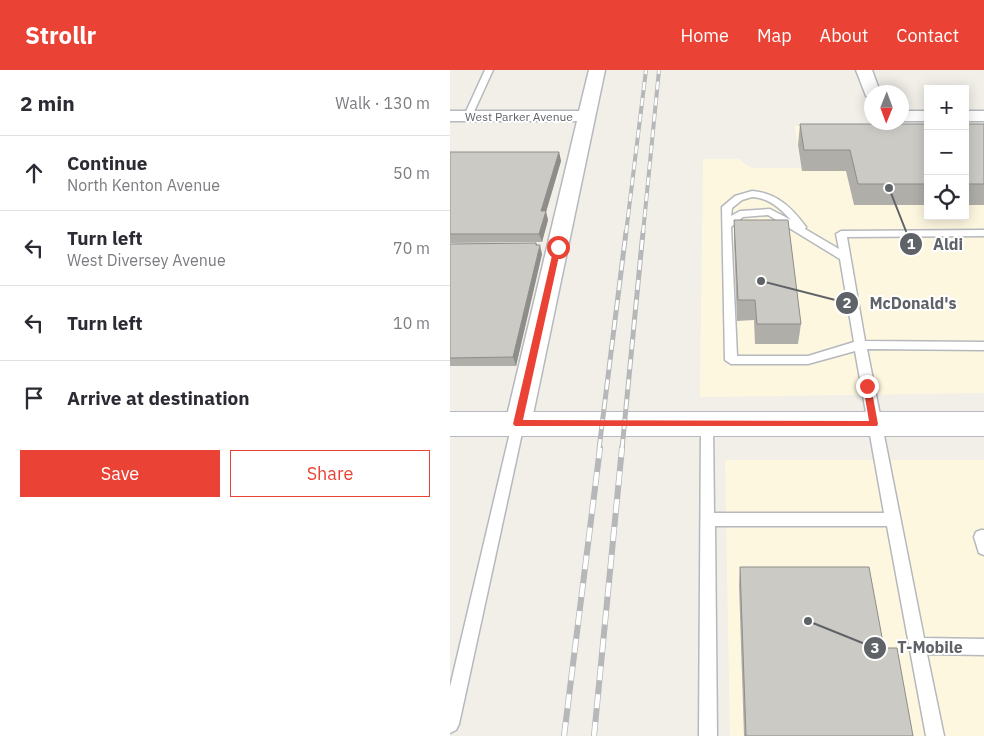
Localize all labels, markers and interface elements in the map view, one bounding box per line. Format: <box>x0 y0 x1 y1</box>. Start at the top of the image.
text: Strollr <box>25 19 96 51</box>
text: Home <box>681 24 729 47</box>
text: Map <box>757 24 792 47</box>
text: About <box>820 24 868 47</box>
text: Contact <box>896 24 959 47</box>
north arrow <box>864 85 909 130</box>
map controls <box>924 85 969 220</box>
button: + <box>924 85 969 130</box>
text: 2 min <box>20 89 75 117</box>
text: Walk · 130 m <box>335 93 430 113</box>
street label: West Parker Avenue <box>465 109 573 124</box>
button: − <box>924 130 969 175</box>
text: Continue <box>67 151 147 175</box>
icon: ahead <box>20 159 48 187</box>
text: 50 m <box>393 163 430 183</box>
text: North Kenton Avenue <box>67 175 220 195</box>
button: locate <box>924 175 969 220</box>
text: Turn left <box>67 226 143 250</box>
callout: Aldi <box>898 228 974 259</box>
icon: left <box>20 234 48 262</box>
text: 1 <box>906 234 916 253</box>
text: Aldi <box>933 234 963 254</box>
route start <box>547 236 570 259</box>
text: 70 m <box>393 238 430 258</box>
text: West Diversey Avenue <box>67 250 226 270</box>
callout: McDonald's <box>835 288 967 319</box>
text: 2 <box>842 293 852 312</box>
text: McDonald's <box>869 293 957 313</box>
icon: left <box>20 309 48 337</box>
text: Turn left <box>67 311 143 335</box>
text: 10 m <box>393 313 430 333</box>
route end <box>856 375 879 398</box>
icon: arrive <box>20 384 48 412</box>
text: Arrive at destination <box>67 386 250 410</box>
button: Save <box>20 450 220 497</box>
button: Share <box>230 450 430 497</box>
callout: T-Mobile <box>863 632 973 663</box>
text: T-Mobile <box>897 637 963 657</box>
text: 3 <box>870 638 880 657</box>

